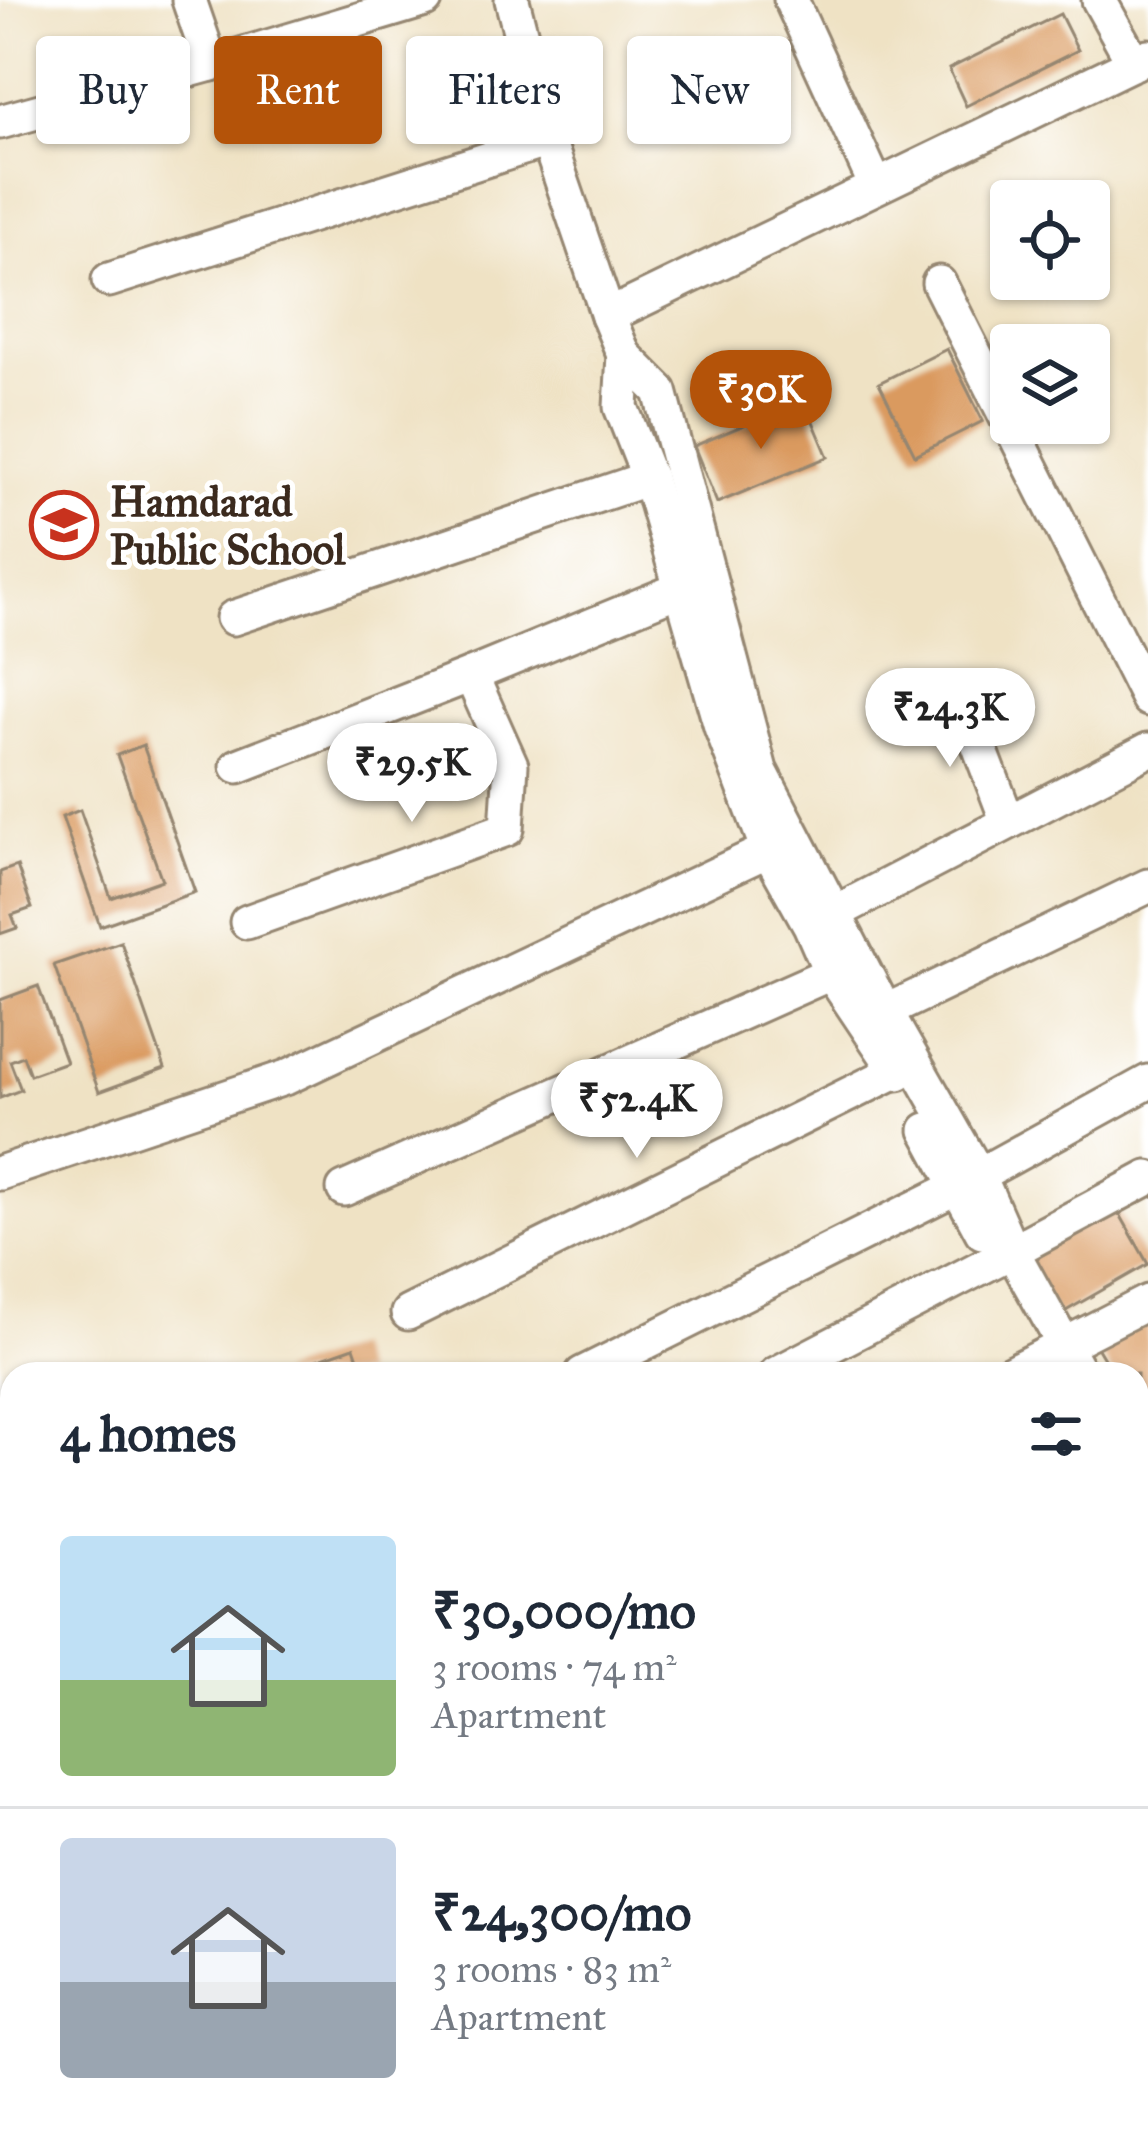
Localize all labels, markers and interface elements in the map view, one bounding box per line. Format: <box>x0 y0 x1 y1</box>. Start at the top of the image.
chip: Buy <box>36 36 190 144</box>
chip: Rent <box>214 36 382 144</box>
chip: Filters <box>406 36 603 144</box>
chip: New <box>627 36 791 144</box>
map controls <box>990 180 1110 444</box>
button: locate <box>990 180 1110 300</box>
button: layers <box>990 324 1110 444</box>
pin: ₹30K <box>690 350 832 452</box>
text: ₹30K <box>717 365 805 413</box>
place label: Hamdarad Public School <box>110 476 346 576</box>
school or university icon: Hamdarad Public School <box>29 490 99 560</box>
pin: ₹24.3K <box>852 668 1048 770</box>
text: ₹24.3K <box>892 683 1008 731</box>
pin: ₹29.5K <box>314 723 510 825</box>
text: ₹29.5K <box>354 738 470 786</box>
pin: ₹52.4K <box>539 1059 735 1161</box>
text: ₹52.4K <box>578 1074 696 1122</box>
icon: filters <box>1023 1401 1089 1467</box>
text: 4 homes <box>60 1403 236 1465</box>
text: ₹30,000/mo <box>432 1580 696 1642</box>
icon: home <box>156 1584 300 1728</box>
text: 3 rooms · 74 m² <box>432 1643 677 1691</box>
text: Apartment <box>432 1691 606 1739</box>
text: ₹24,300/mo <box>432 1882 691 1944</box>
icon: home <box>156 1886 300 2030</box>
text: 3 rooms · 83 m² <box>432 1945 671 1993</box>
text: Apartment <box>432 1993 606 2041</box>

